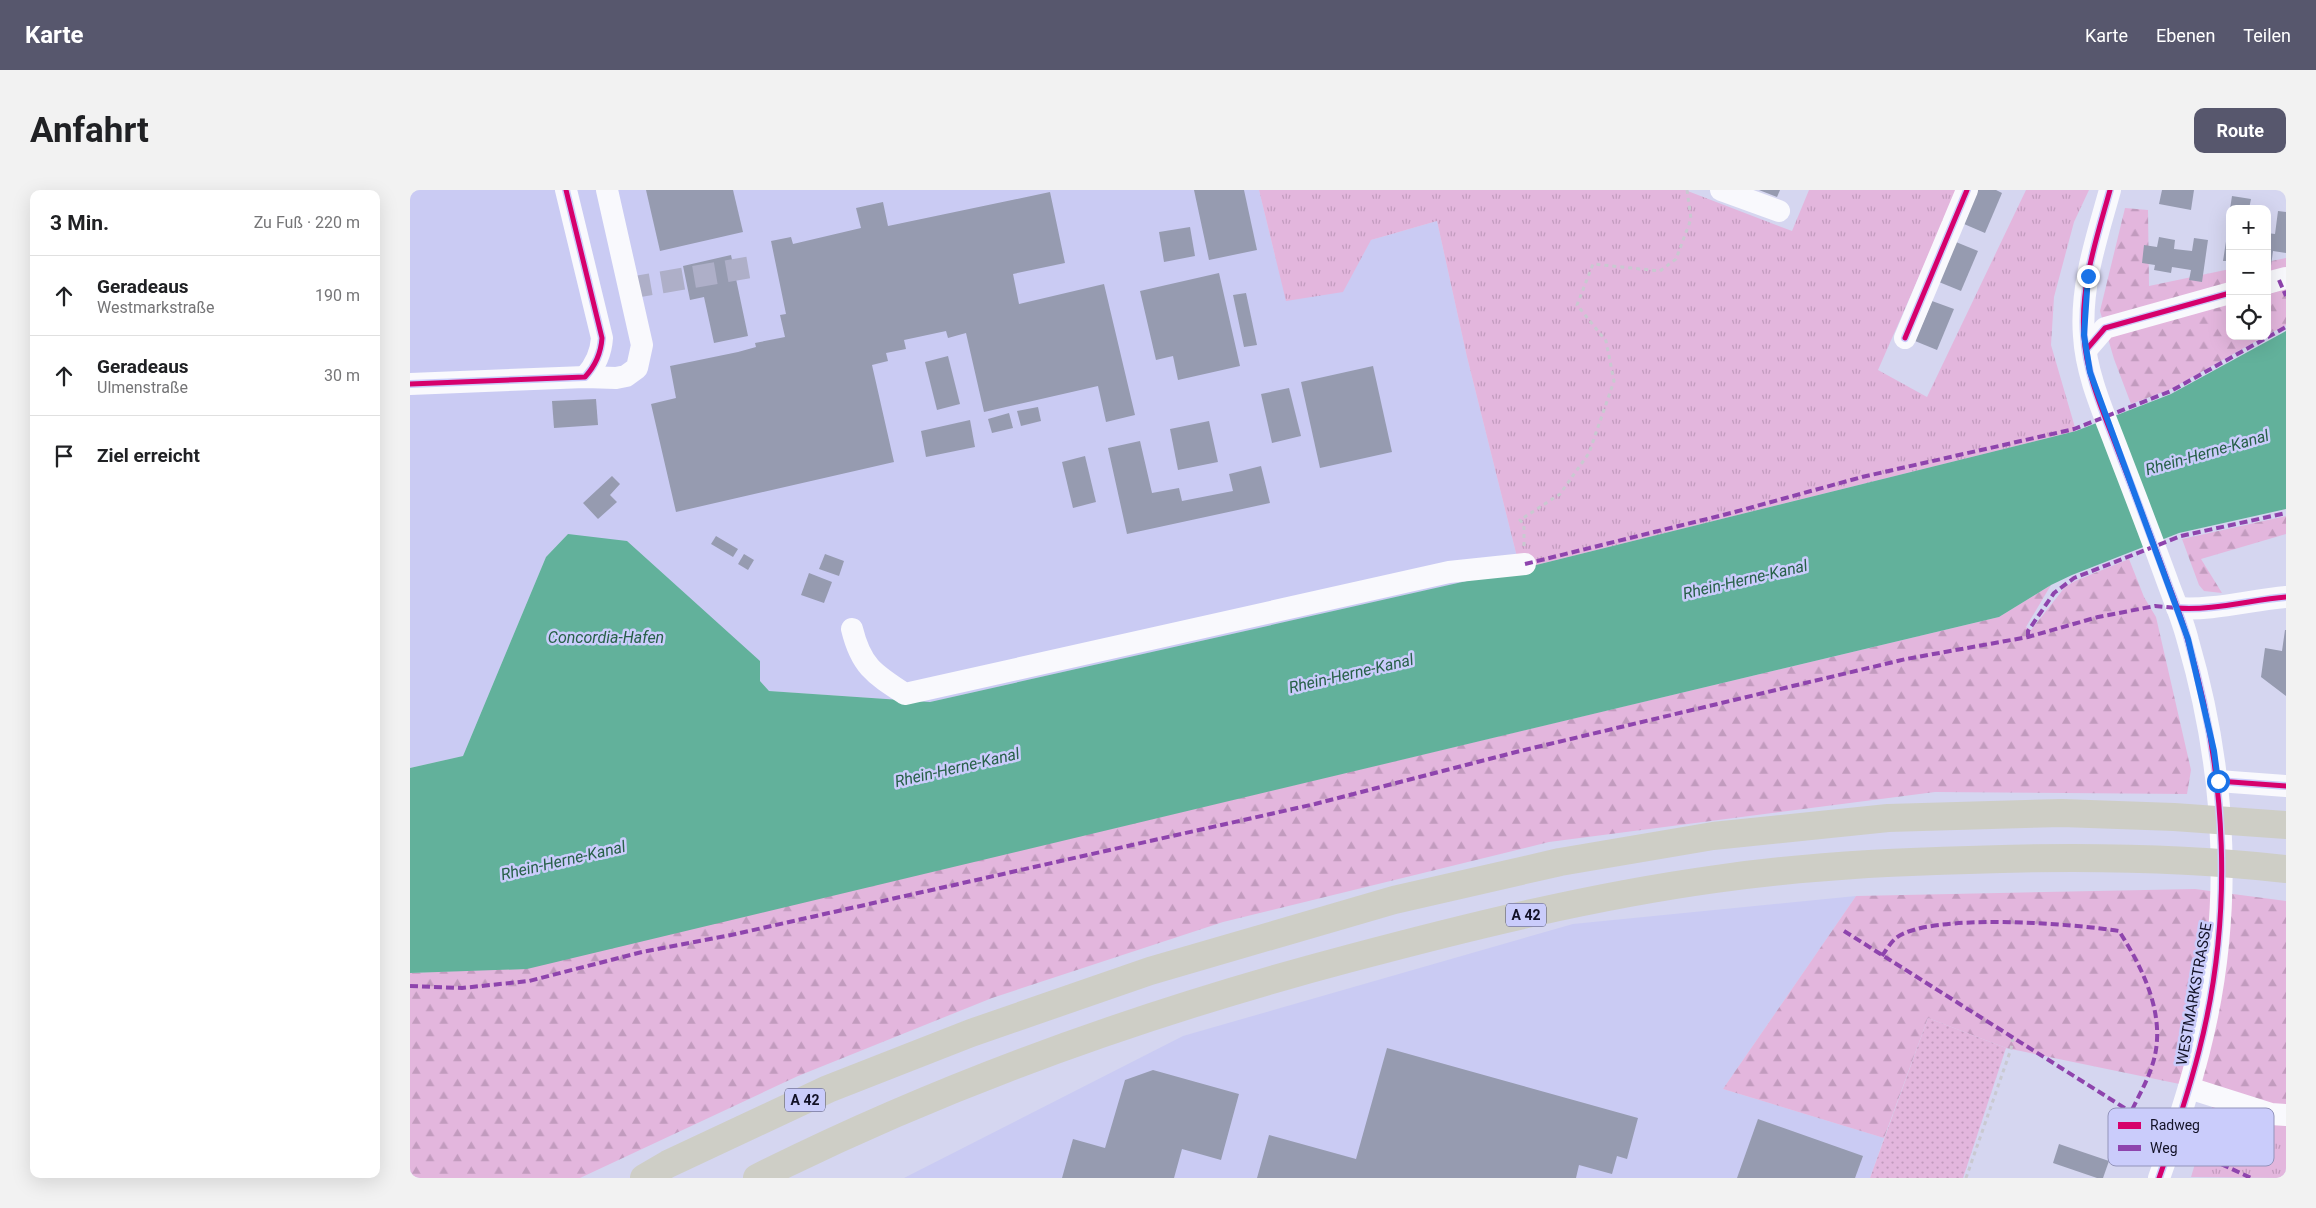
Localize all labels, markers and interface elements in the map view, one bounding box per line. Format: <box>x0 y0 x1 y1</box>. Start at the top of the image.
text: Karte <box>25 21 84 49</box>
text: Karte <box>2085 25 2128 46</box>
text: Ebenen <box>2156 25 2215 46</box>
text: Teilen <box>2243 25 2291 46</box>
button: Route <box>2194 108 2286 153</box>
text: Anfahrt <box>30 110 149 151</box>
map controls <box>2226 205 2271 340</box>
button: + <box>2226 205 2271 250</box>
text: 3 Min. <box>50 211 109 235</box>
text: Zu Fuß · 220 m <box>254 213 360 232</box>
button: − <box>2226 250 2271 295</box>
route end <box>2077 265 2100 288</box>
text: Geradeaus <box>97 275 189 298</box>
icon: ahead <box>50 282 78 310</box>
text: 190 m <box>315 286 360 305</box>
button: locate <box>2226 295 2271 340</box>
text: Westmarkstraße <box>97 298 215 317</box>
text: Geradeaus <box>97 355 189 378</box>
icon: ahead <box>50 362 78 390</box>
text: 30 m <box>324 366 360 385</box>
text: Ulmenstraße <box>97 378 188 397</box>
water label: Rhein-Herne-Kanal <box>2143 426 2271 479</box>
icon: arrive <box>50 442 78 470</box>
text: Ziel erreicht <box>97 444 200 467</box>
water label: Rhein-Herne-Kanal <box>1681 556 1810 603</box>
water label: Concordia-Hafen <box>548 628 664 647</box>
water label: Rhein-Herne-Kanal <box>1287 650 1416 697</box>
water label: Rhein-Herne-Kanal <box>893 744 1022 791</box>
route start <box>2207 770 2230 793</box>
water label: Rhein-Herne-Kanal <box>499 837 628 884</box>
road number: A 42 <box>1506 904 1546 926</box>
street label: WESTMARKSTRASSE <box>2173 921 2215 1067</box>
road number: A 42 <box>785 1088 825 1112</box>
legend <box>2108 1108 2274 1166</box>
text: Radweg <box>2150 1117 2200 1133</box>
text: Weg <box>2150 1140 2178 1156</box>

